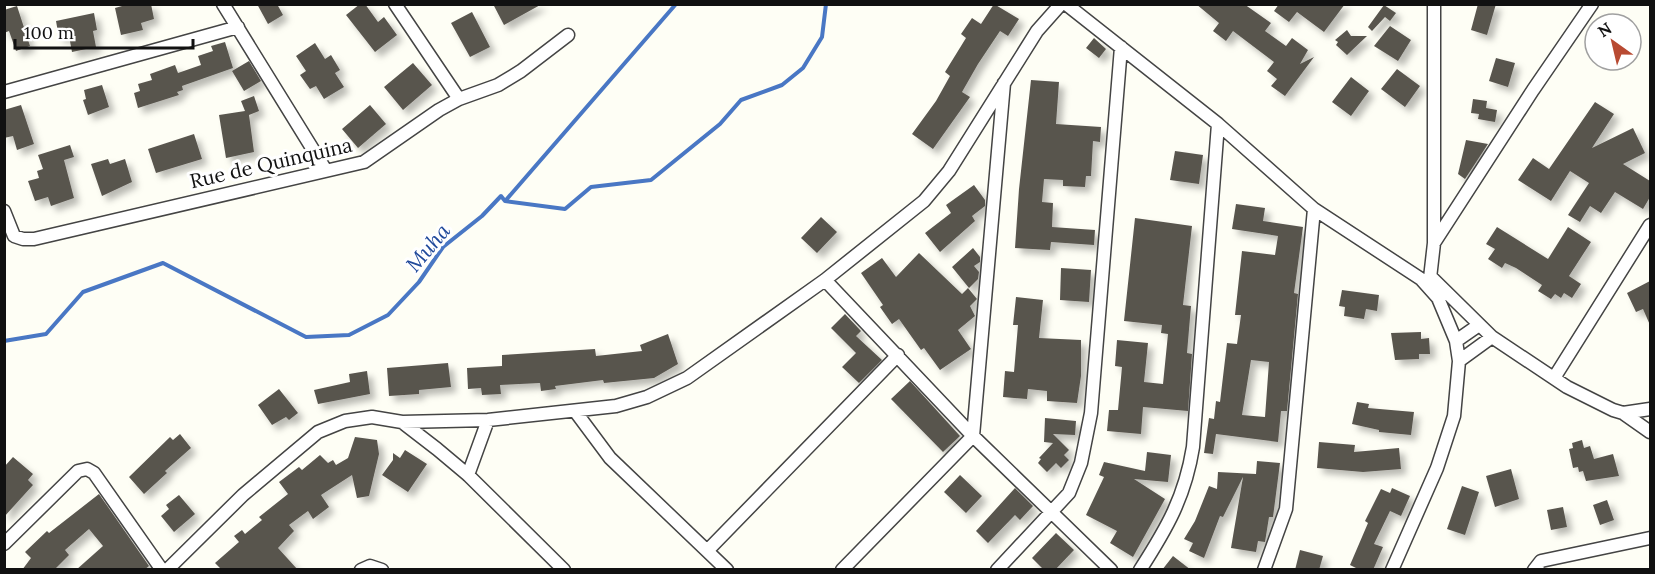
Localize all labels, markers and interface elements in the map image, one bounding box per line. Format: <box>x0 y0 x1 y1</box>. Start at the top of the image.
scale bar <box>15 12 194 50</box>
north arrow <box>1583 12 1643 72</box>
text: N <box>1594 18 1615 41</box>
text: 100 m <box>24 21 74 44</box>
street label: Rue de Quinquina <box>187 132 354 193</box>
water label: Muha <box>400 218 456 277</box>

